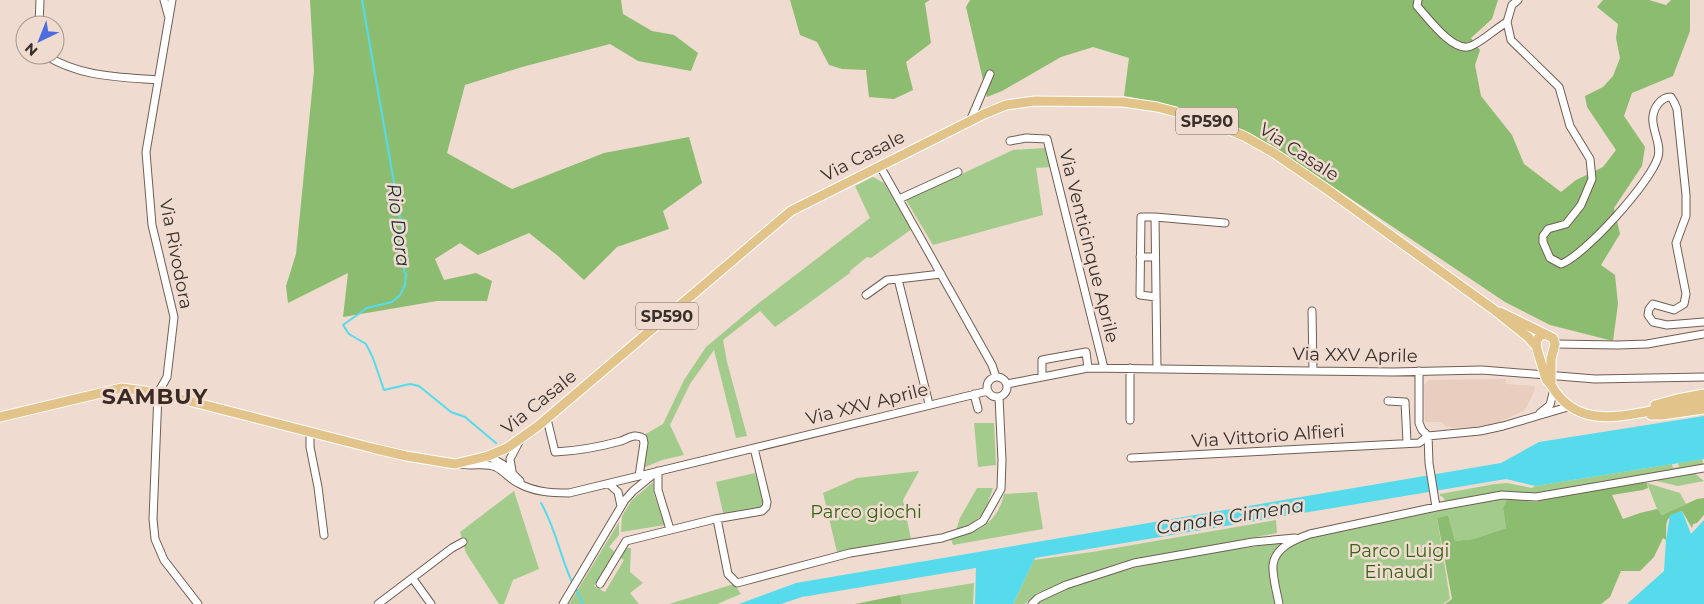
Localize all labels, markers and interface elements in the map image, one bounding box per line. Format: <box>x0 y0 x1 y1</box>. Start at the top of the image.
north arrow <box>15 15 65 65</box>
text: N <box>21 39 41 60</box>
road number: SP590 <box>1176 108 1238 134</box>
street label: Via Casale <box>1255 118 1343 186</box>
street label: Via Casale <box>818 126 909 186</box>
street label: Via Venticinque Aprile <box>1054 147 1124 345</box>
water label: Rio Dora <box>382 182 415 268</box>
street label: Via Rivodora <box>155 197 197 311</box>
road number: SP590 <box>636 302 698 330</box>
street label: Via XXV Aprile <box>1292 343 1418 367</box>
street label: Via Casale <box>497 365 581 439</box>
street label: Via XXV Aprile <box>804 378 931 430</box>
district label: SAMBUY <box>102 383 208 410</box>
street label: Via Vittorio Alfieri <box>1190 420 1346 452</box>
water label: Canale Cimena <box>1154 493 1306 540</box>
park label: Parco giochi <box>810 501 922 523</box>
park label: Parco Luigi Einaudi <box>1349 540 1449 583</box>

